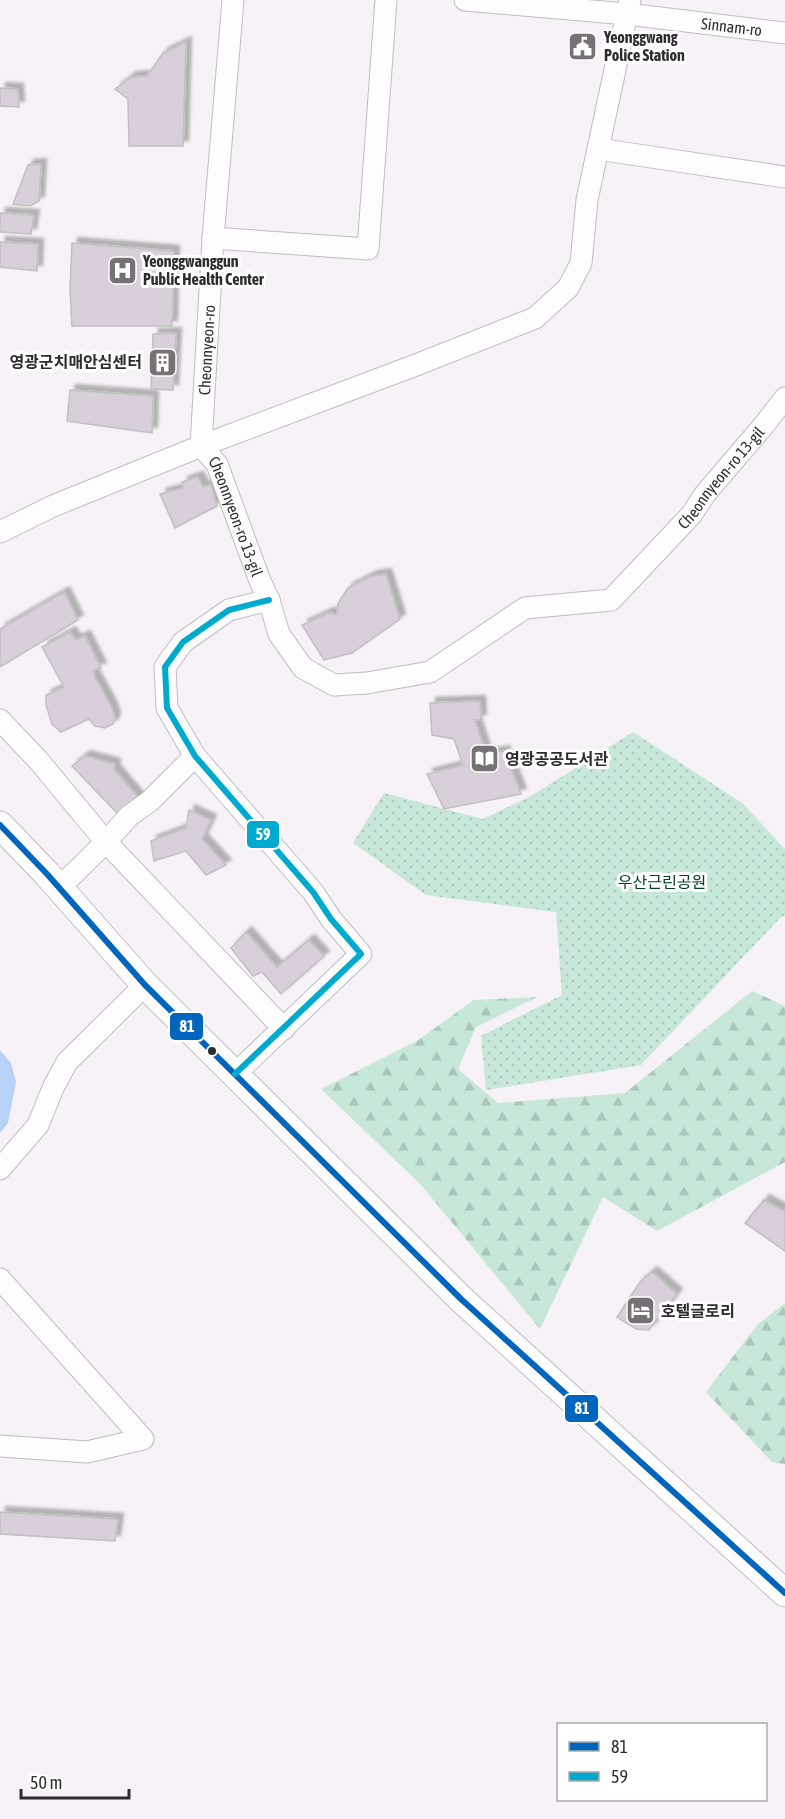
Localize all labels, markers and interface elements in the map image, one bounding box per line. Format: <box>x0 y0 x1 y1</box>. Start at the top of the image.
street label: Sinnam-ro <box>700 14 763 39</box>
place label: Yeonggwang Police Station <box>603 28 685 64</box>
public building icon: Yeonggwang Police Station <box>567 30 599 62</box>
place label: Yeonggwanggun Public Health Center <box>142 252 264 288</box>
hospital icon: Yeonggwanggun Public Health Center <box>106 254 138 286</box>
street label: Cheonnyeon-ro <box>195 304 218 396</box>
building icon: 영광군치매안심센터 <box>147 346 179 378</box>
place label: 영광군치매안심센터 <box>10 353 142 371</box>
street label: Cheonnyeon-ro 13-gil <box>674 422 768 532</box>
street label: Cheonnyeon-ro 13-gil <box>205 452 267 579</box>
library icon: 영광공공도서관 <box>468 743 500 775</box>
place label: 영광공공도서관 <box>505 750 608 768</box>
line badge: 59 <box>246 820 280 849</box>
text: 59 <box>255 825 271 843</box>
park label: 우산근린공원 <box>618 873 706 891</box>
line badge: 81 <box>169 1012 204 1041</box>
text: 81 <box>179 1017 195 1035</box>
unlabelled marker <box>206 1045 218 1057</box>
hotel icon: 호텔글로리 <box>624 1295 656 1327</box>
place label: 호텔글로리 <box>661 1302 735 1320</box>
line badge: 81 <box>564 1394 599 1423</box>
text: 81 <box>574 1399 590 1417</box>
legend <box>557 1723 767 1801</box>
text: 81 <box>611 1736 628 1757</box>
scale bar <box>21 1762 129 1800</box>
text: 59 <box>611 1766 628 1787</box>
text: 50 m <box>30 1772 62 1793</box>

